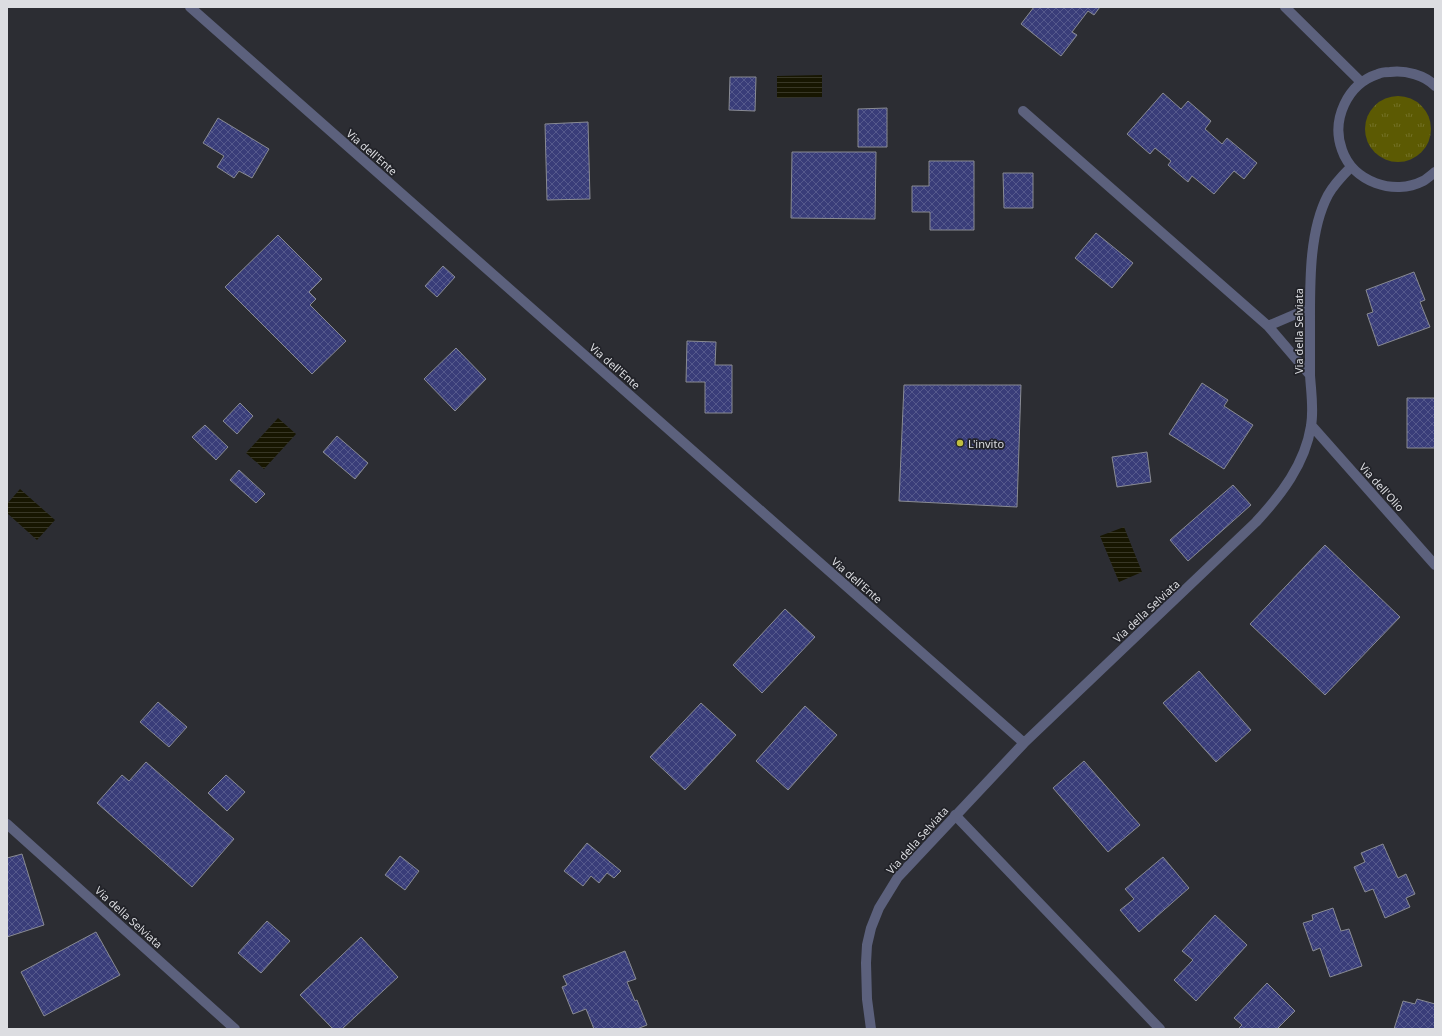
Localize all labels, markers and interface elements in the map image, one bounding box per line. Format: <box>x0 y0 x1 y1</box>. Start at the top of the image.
street label: Via dell'Ente <box>343 126 401 178</box>
street label: Via della Selviata <box>1291 288 1306 374</box>
street label: Via dell'Ente <box>586 340 644 392</box>
place label: L'invito <box>968 436 1004 451</box>
marker: L'invito <box>955 438 965 448</box>
street label: Via dell'Olio <box>1356 459 1408 515</box>
street label: Via dell'Ente <box>828 554 886 606</box>
street label: Via della Selviata <box>1109 576 1183 646</box>
street label: Via della Selviata <box>883 803 951 877</box>
street label: Via della Selviata <box>92 883 166 951</box>

